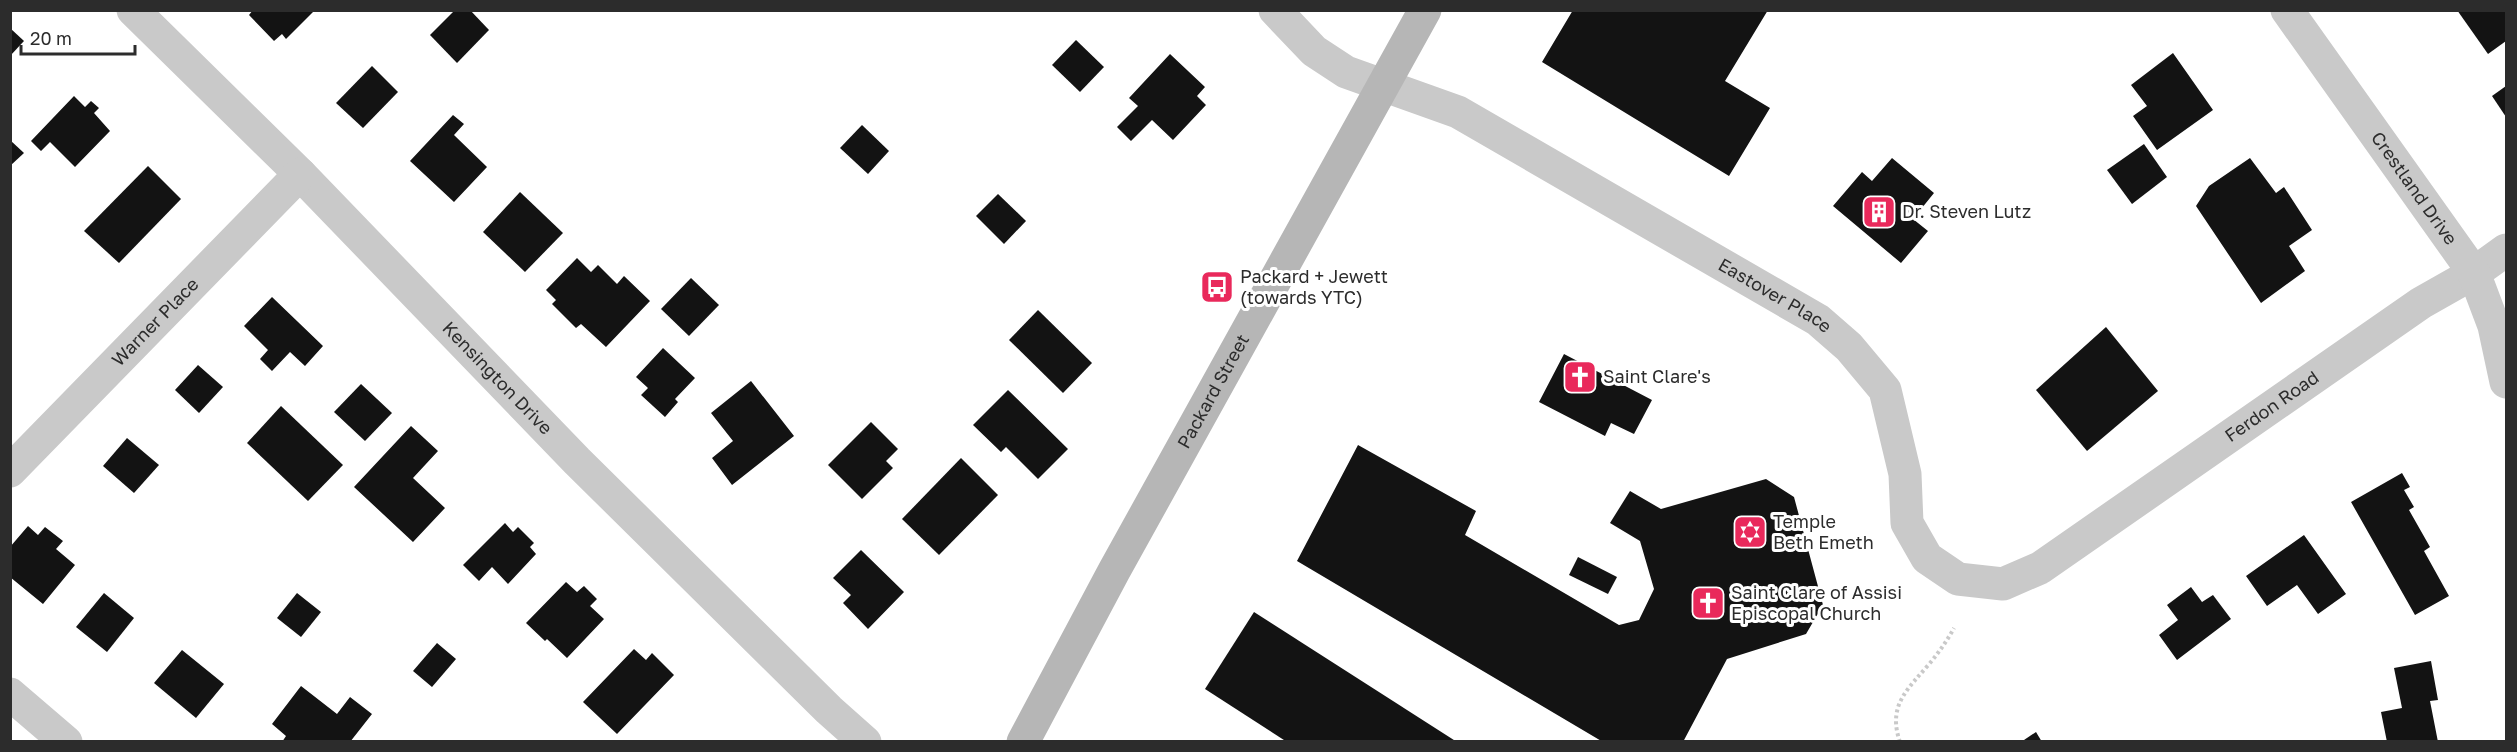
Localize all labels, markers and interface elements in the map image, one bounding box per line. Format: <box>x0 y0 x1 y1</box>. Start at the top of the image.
scale bar <box>21 18 135 56</box>
text: 20 m <box>30 27 72 49</box>
street label: Crestland Drive <box>2367 127 2462 249</box>
building icon: Dr. Steven Lutz <box>1861 194 1897 230</box>
place label: Dr. Steven Lutz <box>1902 200 2031 222</box>
street label: Eastover Place <box>1715 253 1837 337</box>
place label: Packard + Jewett (towards YTC) <box>1240 265 1388 308</box>
bus stop icon: Packard + Jewett (towards YTC) <box>1199 269 1235 305</box>
street label: Warner Place <box>107 273 203 370</box>
street label: Kensington Drive <box>438 317 557 439</box>
street label: Packard Street <box>1172 330 1253 452</box>
church icon: Saint Clare's <box>1562 359 1598 395</box>
place label: Saint Clare's <box>1603 365 1711 387</box>
street label: Ferdon Road <box>2220 366 2323 446</box>
place label: Temple Beth Emeth <box>1773 510 1874 553</box>
synagogue icon: Temple Beth Emeth <box>1732 514 1768 550</box>
place label: Saint Clare of Assisi Episcopal Church <box>1731 581 1902 624</box>
church icon: Saint Clare of Assisi Episcopal Church <box>1690 585 1726 621</box>

